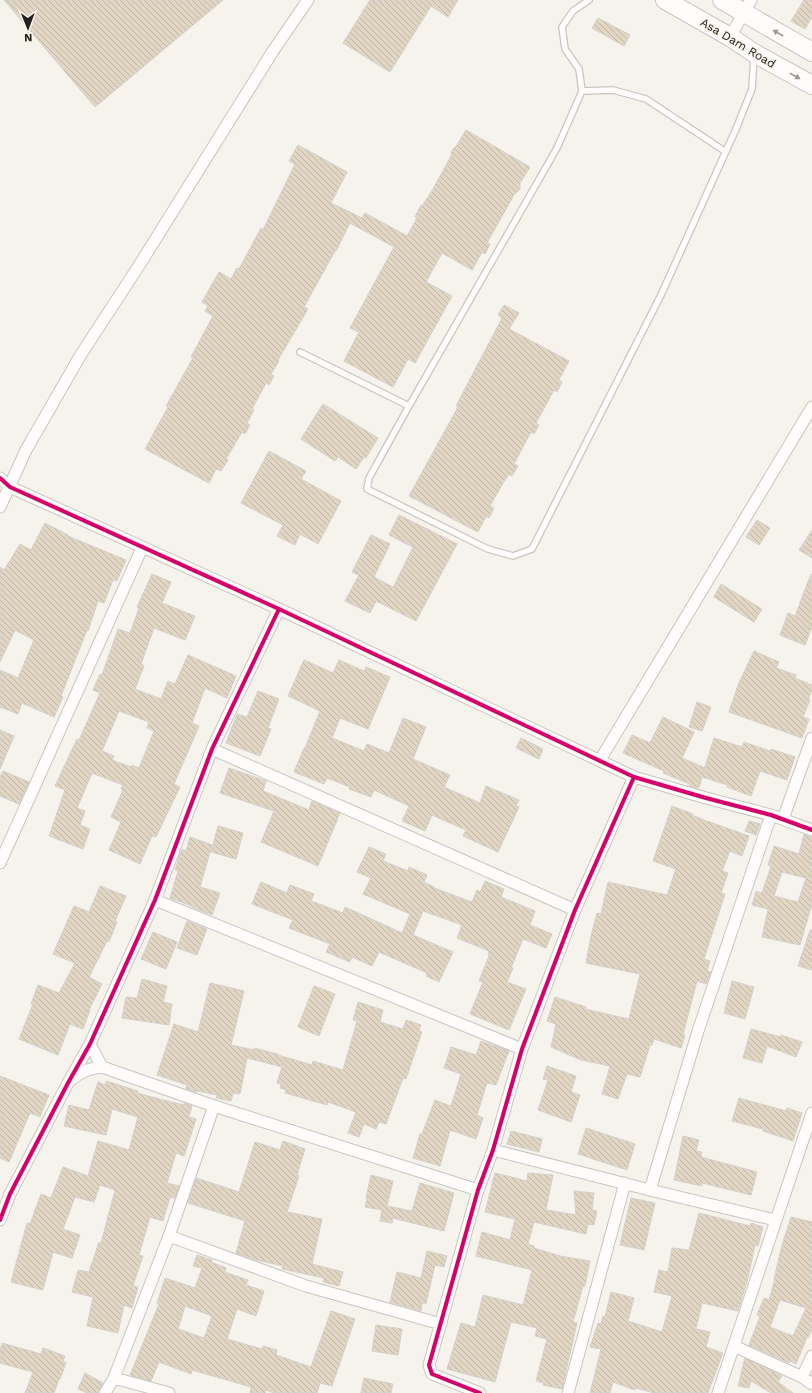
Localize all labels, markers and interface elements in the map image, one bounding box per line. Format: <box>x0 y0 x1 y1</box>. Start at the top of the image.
north arrow <box>8 8 48 48</box>
street label: Asa Dam Road <box>698 15 778 71</box>
one-way arrow <box>772 29 784 36</box>
text: N <box>24 31 32 44</box>
one-way arrow <box>789 72 801 79</box>

